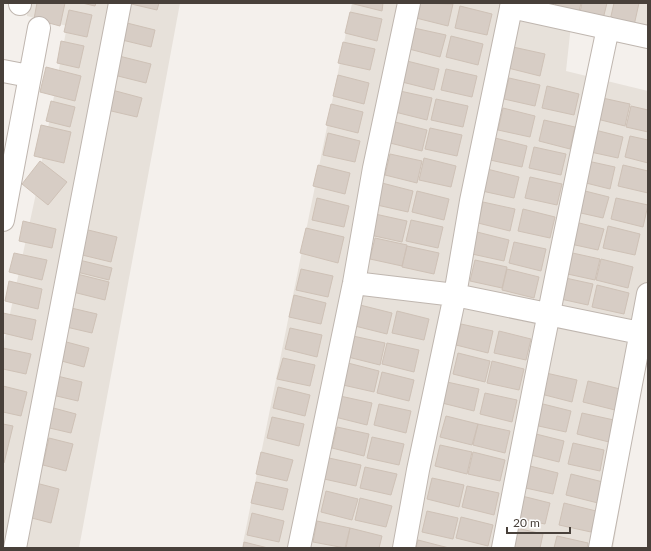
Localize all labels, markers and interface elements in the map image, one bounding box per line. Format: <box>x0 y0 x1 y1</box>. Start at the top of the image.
scale bar <box>507 509 570 535</box>
text: 20 m <box>513 515 540 530</box>

